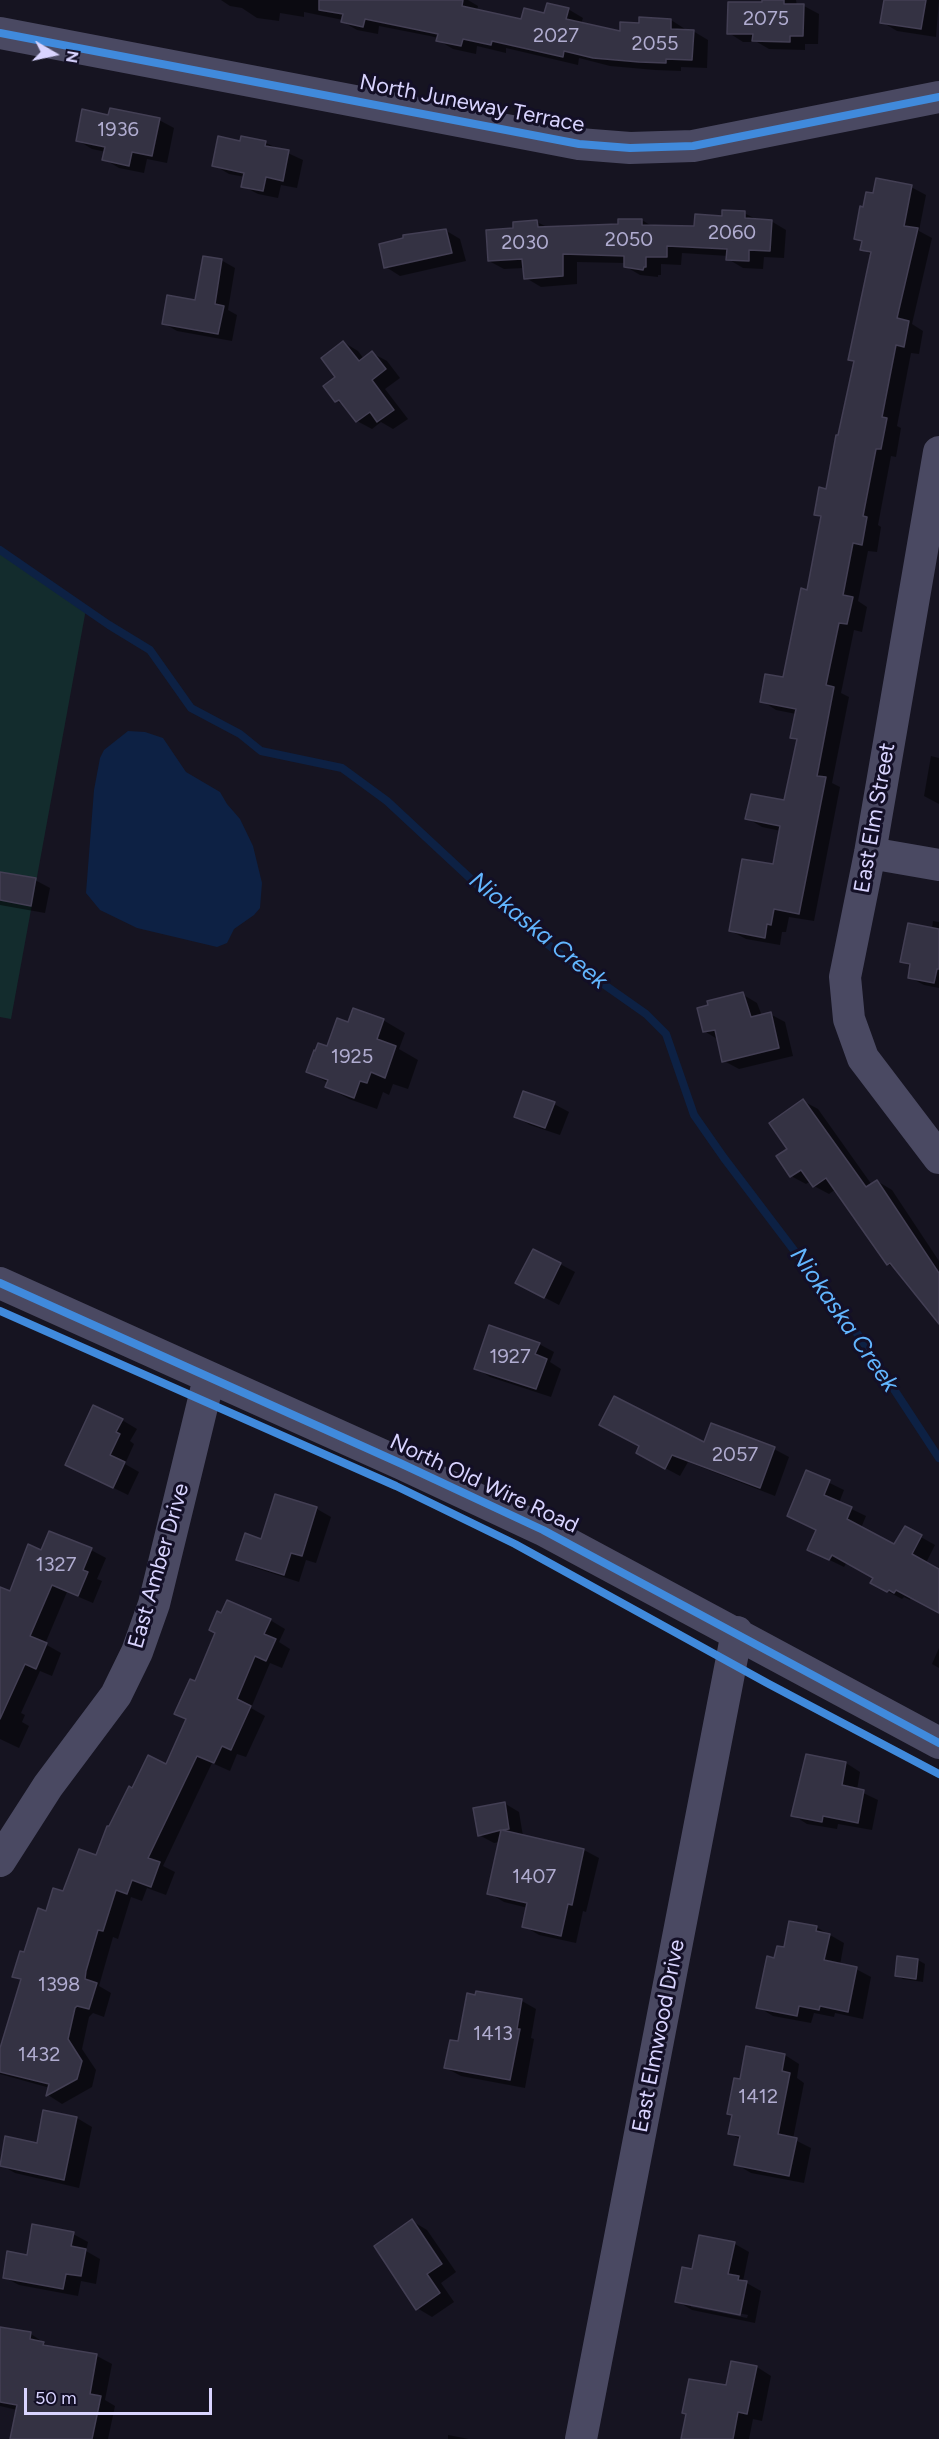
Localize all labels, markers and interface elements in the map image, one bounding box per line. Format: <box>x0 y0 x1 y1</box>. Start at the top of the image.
house number: 2075 <box>743 7 789 31</box>
north arrow <box>24 24 84 84</box>
house number: 2027 <box>533 24 579 48</box>
house number: 2055 <box>632 32 678 56</box>
text: N <box>62 49 83 64</box>
street label: North Juneway Terrace <box>357 69 587 139</box>
house number: 1936 <box>97 118 139 142</box>
house number: 2060 <box>708 221 756 245</box>
house number: 2050 <box>605 228 653 252</box>
house number: 2030 <box>501 231 549 255</box>
street label: East Elm Street <box>849 741 901 895</box>
water label: Niokaska Creek <box>463 866 613 996</box>
house number: 1925 <box>331 1045 373 1069</box>
water label: Niokaska Creek <box>784 1242 904 1398</box>
house number: 1927 <box>489 1345 531 1369</box>
street label: North Old Wire Road <box>385 1429 583 1539</box>
house number: 2057 <box>712 1443 758 1467</box>
street label: East Amber Drive <box>123 1480 195 1652</box>
house number: 1327 <box>35 1553 77 1577</box>
house number: 1407 <box>512 1865 556 1889</box>
street label: East Elmwood Drive <box>627 1937 691 2135</box>
house number: 1398 <box>38 1973 80 1997</box>
house number: 1413 <box>473 2022 513 2046</box>
house number: 1432 <box>18 2043 60 2067</box>
house number: 1412 <box>738 2085 778 2109</box>
scale bar <box>27 2376 214 2414</box>
text: 50 m <box>35 2387 77 2409</box>

